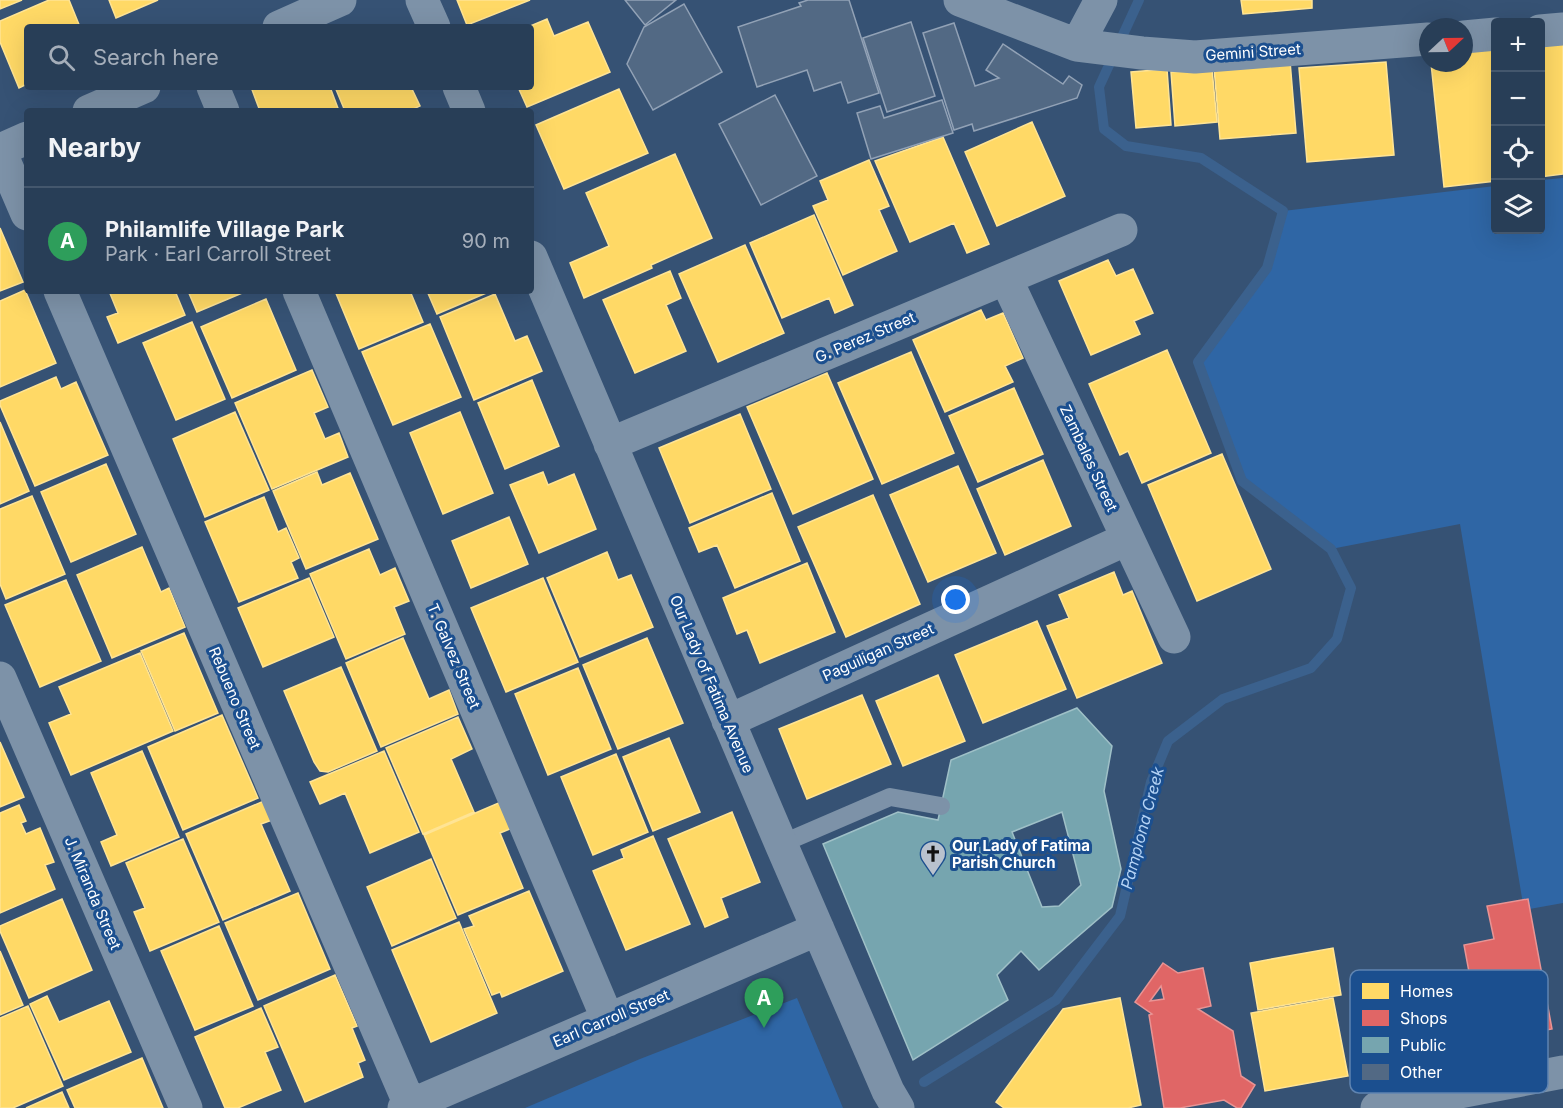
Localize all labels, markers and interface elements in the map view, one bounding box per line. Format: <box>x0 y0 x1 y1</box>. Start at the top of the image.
north arrow <box>1419 18 1473 72</box>
map controls <box>1491 18 1545 234</box>
button: + <box>1491 18 1545 72</box>
search box <box>24 24 534 90</box>
street label: Gemini Street <box>1205 39 1302 65</box>
icon: search <box>45 41 78 74</box>
text: Search here <box>93 44 219 70</box>
button: − <box>1491 72 1545 126</box>
button: locate <box>1491 126 1545 180</box>
text: Nearby <box>48 132 141 163</box>
button: layers <box>1491 180 1545 234</box>
text: Philamlife Village Park <box>105 216 344 242</box>
text: A <box>60 229 75 253</box>
text: 90 m <box>462 229 510 253</box>
text: Park · Earl Carroll Street <box>105 242 331 266</box>
street label: G. Perez Street <box>812 307 918 367</box>
street label: Zambales Street <box>1056 402 1122 514</box>
your location <box>941 585 970 614</box>
street label: Our Lady of Fatima Avenue <box>666 592 758 776</box>
street label: T. Galvez Street <box>423 600 485 712</box>
street label: Paguiligan Street <box>819 619 937 685</box>
street label: Rebueno Street <box>205 644 265 752</box>
water label: Pamplona Creek <box>1116 765 1168 891</box>
street label: J. Miranda Street <box>61 834 125 952</box>
place label: Our Lady of Fatima Parish Church <box>952 836 1090 872</box>
church icon: Our Lady of Fatima Parish Church <box>918 839 948 877</box>
legend <box>1350 970 1548 1093</box>
pin: A <box>744 978 783 1028</box>
text: Homes <box>1400 981 1453 1001</box>
street label: Earl Carroll Street <box>550 985 672 1051</box>
text: Shops <box>1400 1008 1448 1028</box>
text: Public <box>1400 1035 1446 1055</box>
text: Other <box>1400 1062 1442 1082</box>

